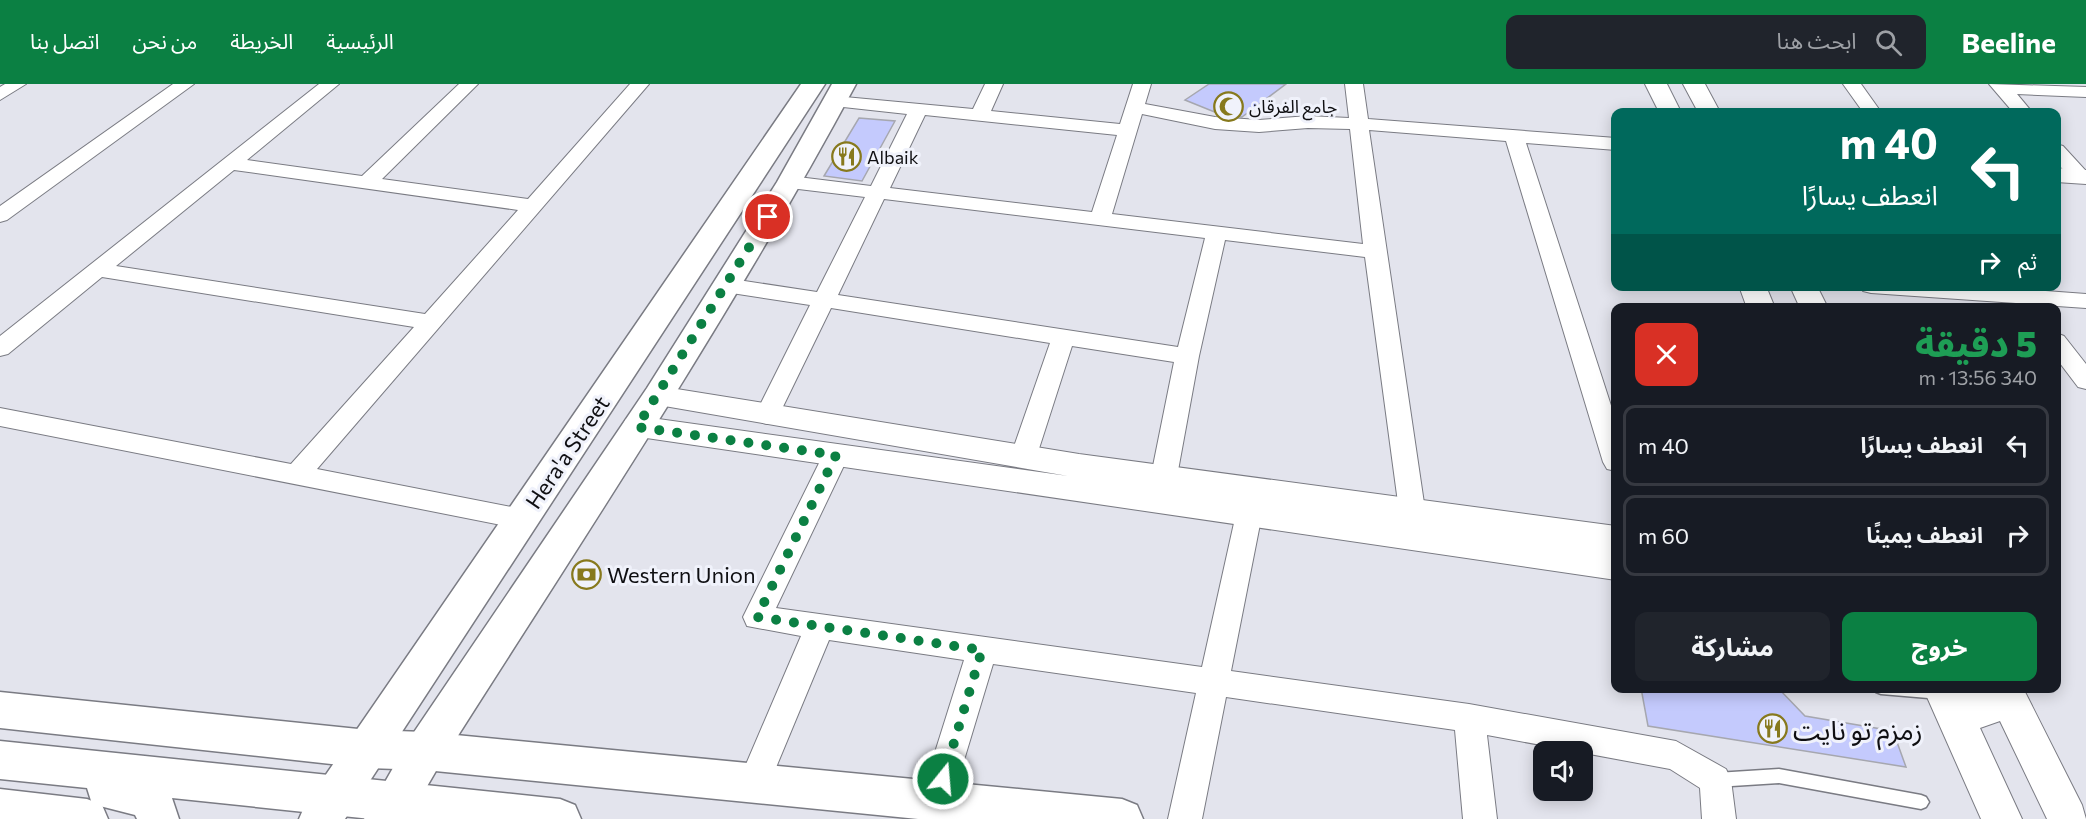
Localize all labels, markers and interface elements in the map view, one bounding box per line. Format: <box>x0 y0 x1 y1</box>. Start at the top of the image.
search box <box>1506 15 1926 69</box>
text: Beeline <box>1962 25 2056 59</box>
icon: search <box>1872 26 1905 59</box>
text: ابحث هنا <box>1777 27 1857 54</box>
text: اتصل بنا <box>30 28 100 53</box>
text: من نحن <box>133 28 197 53</box>
text: الخريطة <box>230 28 293 53</box>
text: الرئيسية <box>326 28 394 53</box>
mosque icon: جامع الفرقان <box>1212 90 1244 122</box>
place label: جامع الفرقان <box>1249 95 1337 121</box>
text: 40 m <box>1840 116 1938 168</box>
icon: left <box>1959 132 2037 210</box>
restaurant icon: Albaik <box>830 141 862 173</box>
place label: Albaik <box>867 146 919 168</box>
text: انعطف يسارًا <box>1802 178 1938 211</box>
pin <box>742 191 793 242</box>
icon: arrive <box>751 200 784 233</box>
icon: right <box>1973 246 2006 279</box>
text: ثم <box>2018 248 2037 275</box>
text: 5 دقيقة <box>1915 320 2037 364</box>
button: close <box>1635 323 1698 386</box>
text: 340 m · 13:56 <box>1919 365 2037 389</box>
street label: Hera'a Street <box>519 390 615 514</box>
icon: left <box>2001 429 2034 462</box>
text: انعطف يسارًا <box>1861 431 1983 458</box>
text: 40 m <box>1638 432 1689 459</box>
icon: right <box>2001 519 2034 552</box>
text: انعطف يمينًا <box>1866 521 1983 548</box>
text: 60 m <box>1638 522 1689 549</box>
bank icon: Western Union <box>570 558 602 590</box>
place label: Western Union <box>607 561 756 588</box>
button: مشاركة <box>1635 612 1830 681</box>
button: خروج <box>1842 612 2037 681</box>
restaurant icon: زمزم تو نايت <box>1756 713 1788 745</box>
place label: زمزم تو نايت <box>1793 713 1923 751</box>
map controls <box>1533 741 1593 801</box>
button: sound <box>1533 741 1593 801</box>
position arrow <box>911 747 975 811</box>

